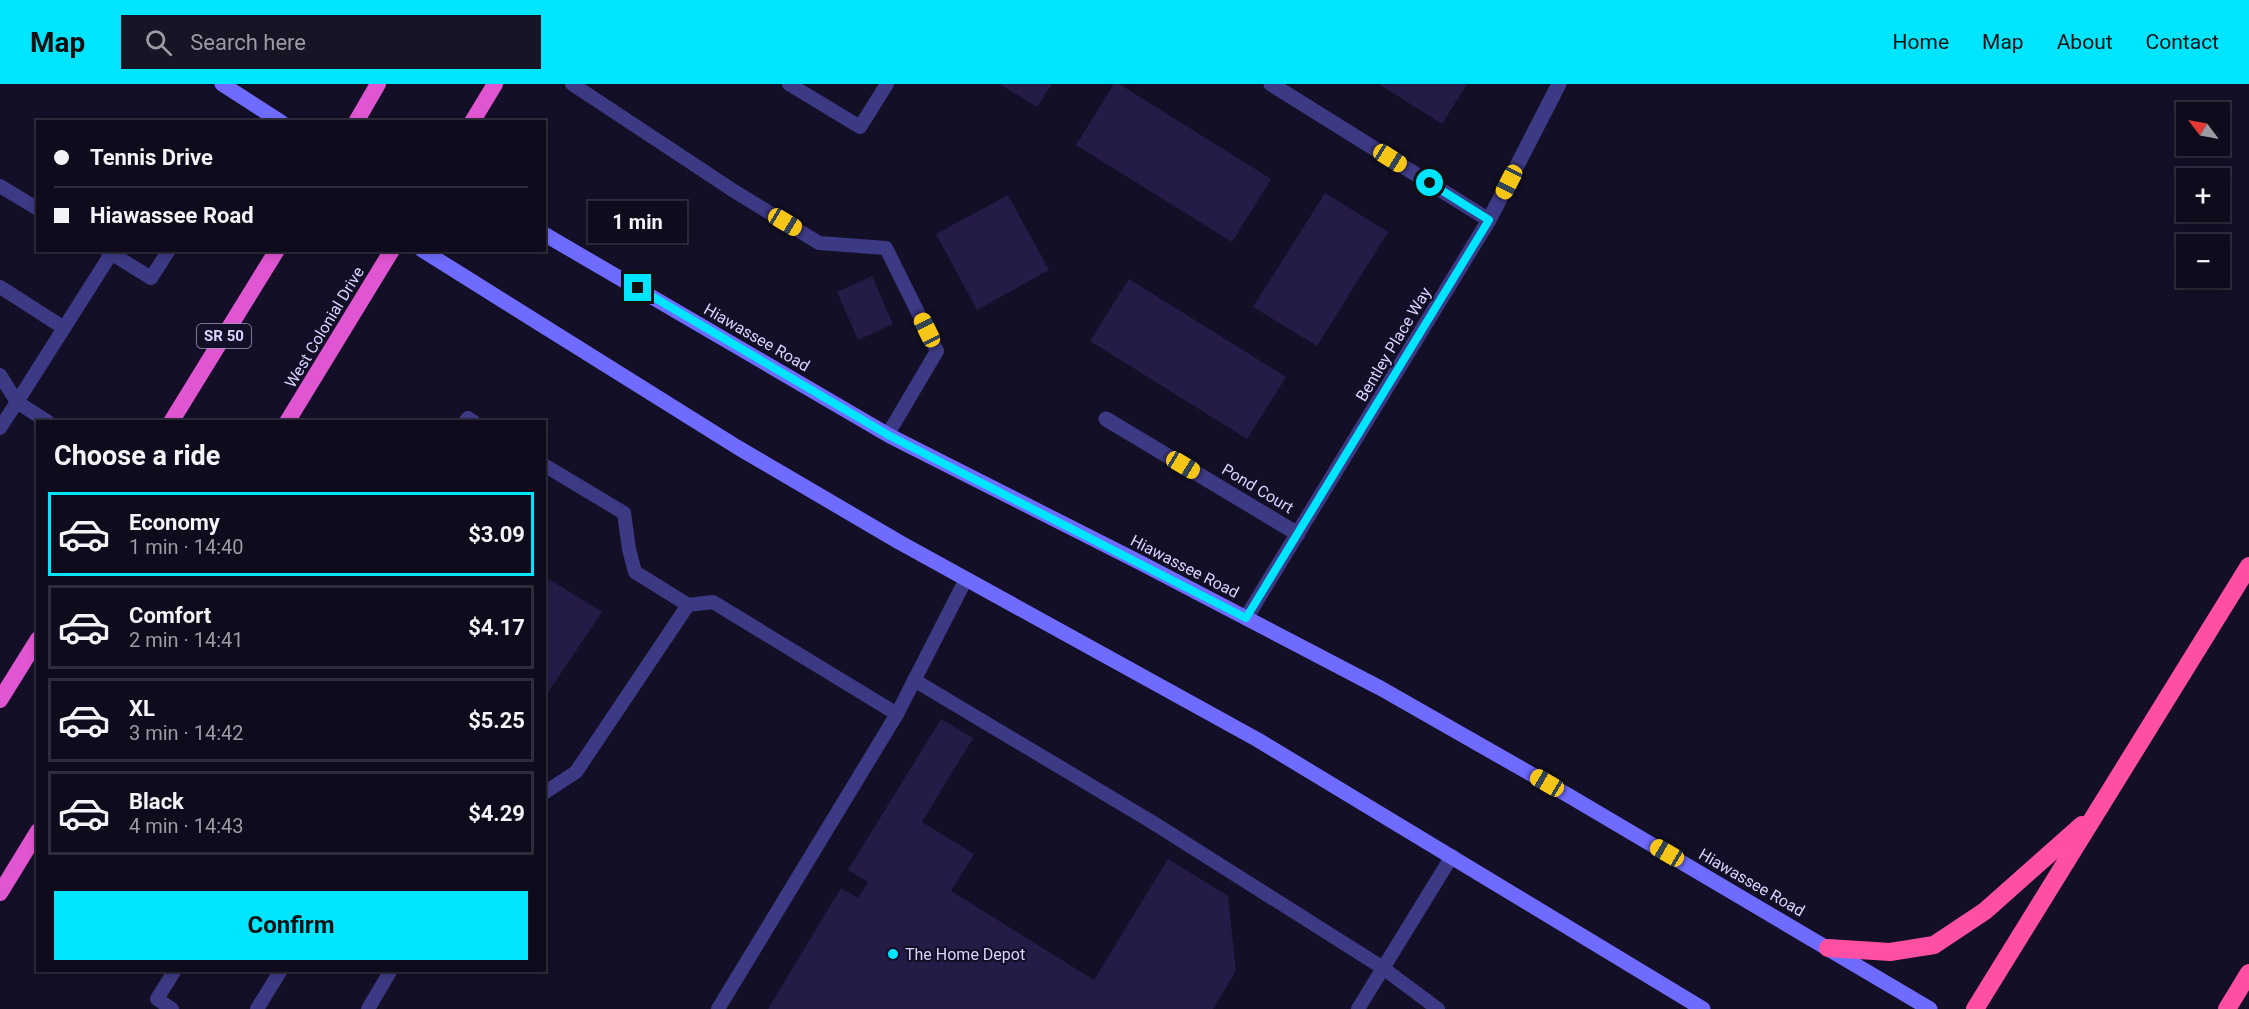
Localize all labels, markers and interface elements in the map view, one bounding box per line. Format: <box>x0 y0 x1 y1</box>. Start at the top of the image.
search box <box>121 15 541 69</box>
text: Map <box>30 26 85 59</box>
icon: search <box>142 26 175 59</box>
text: Search here <box>190 30 306 55</box>
text: Home <box>1893 30 1949 54</box>
text: Map <box>1982 30 2024 54</box>
text: About <box>2057 30 2113 54</box>
text: Contact <box>2146 30 2219 54</box>
north arrow <box>2176 102 2230 156</box>
map controls <box>2176 102 2230 288</box>
car <box>1370 141 1410 175</box>
text: Tennis Drive <box>90 145 213 170</box>
car <box>1493 162 1525 202</box>
button: + <box>2176 168 2230 222</box>
route start <box>1416 169 1443 196</box>
callout: 1 min <box>588 201 688 243</box>
text: Hiawassee Road <box>90 203 254 228</box>
car <box>765 205 805 239</box>
text: 1 min <box>612 210 663 234</box>
button: − <box>2176 234 2230 288</box>
street label: West Colonial Drive <box>281 263 368 391</box>
route end <box>624 274 651 301</box>
street label: Bentley Place Way <box>1352 283 1435 405</box>
street label: Hiawassee Road <box>701 299 813 375</box>
car <box>911 310 943 350</box>
road number: SR 50 <box>197 324 251 348</box>
text: Choose a ride <box>54 440 220 472</box>
car <box>1163 448 1203 482</box>
street label: Pond Court <box>1218 460 1297 517</box>
icon: car <box>57 507 111 561</box>
text: Economy <box>129 510 220 535</box>
text: $3.09 <box>468 522 525 547</box>
street label: Hiawassee Road <box>1127 531 1242 602</box>
text: 1 min · 14:40 <box>129 535 244 559</box>
icon: car <box>57 600 111 654</box>
text: Comfort <box>129 603 211 628</box>
text: $4.17 <box>468 615 525 640</box>
text: 2 min · 14:41 <box>129 628 244 652</box>
icon: car <box>57 693 111 747</box>
text: XL <box>129 696 155 721</box>
text: $5.25 <box>468 708 525 733</box>
text: 3 min · 14:42 <box>129 721 244 745</box>
car <box>1527 766 1567 800</box>
icon: car <box>57 786 111 840</box>
text: Black <box>129 789 184 814</box>
text: $4.29 <box>468 801 525 826</box>
text: 4 min · 14:43 <box>129 814 244 838</box>
car <box>1647 836 1687 870</box>
street label: Hiawassee Road <box>1696 844 1808 920</box>
button: Confirm <box>54 891 528 960</box>
place label: The Home Depot <box>905 945 1025 964</box>
marker: The Home Depot <box>886 947 900 961</box>

